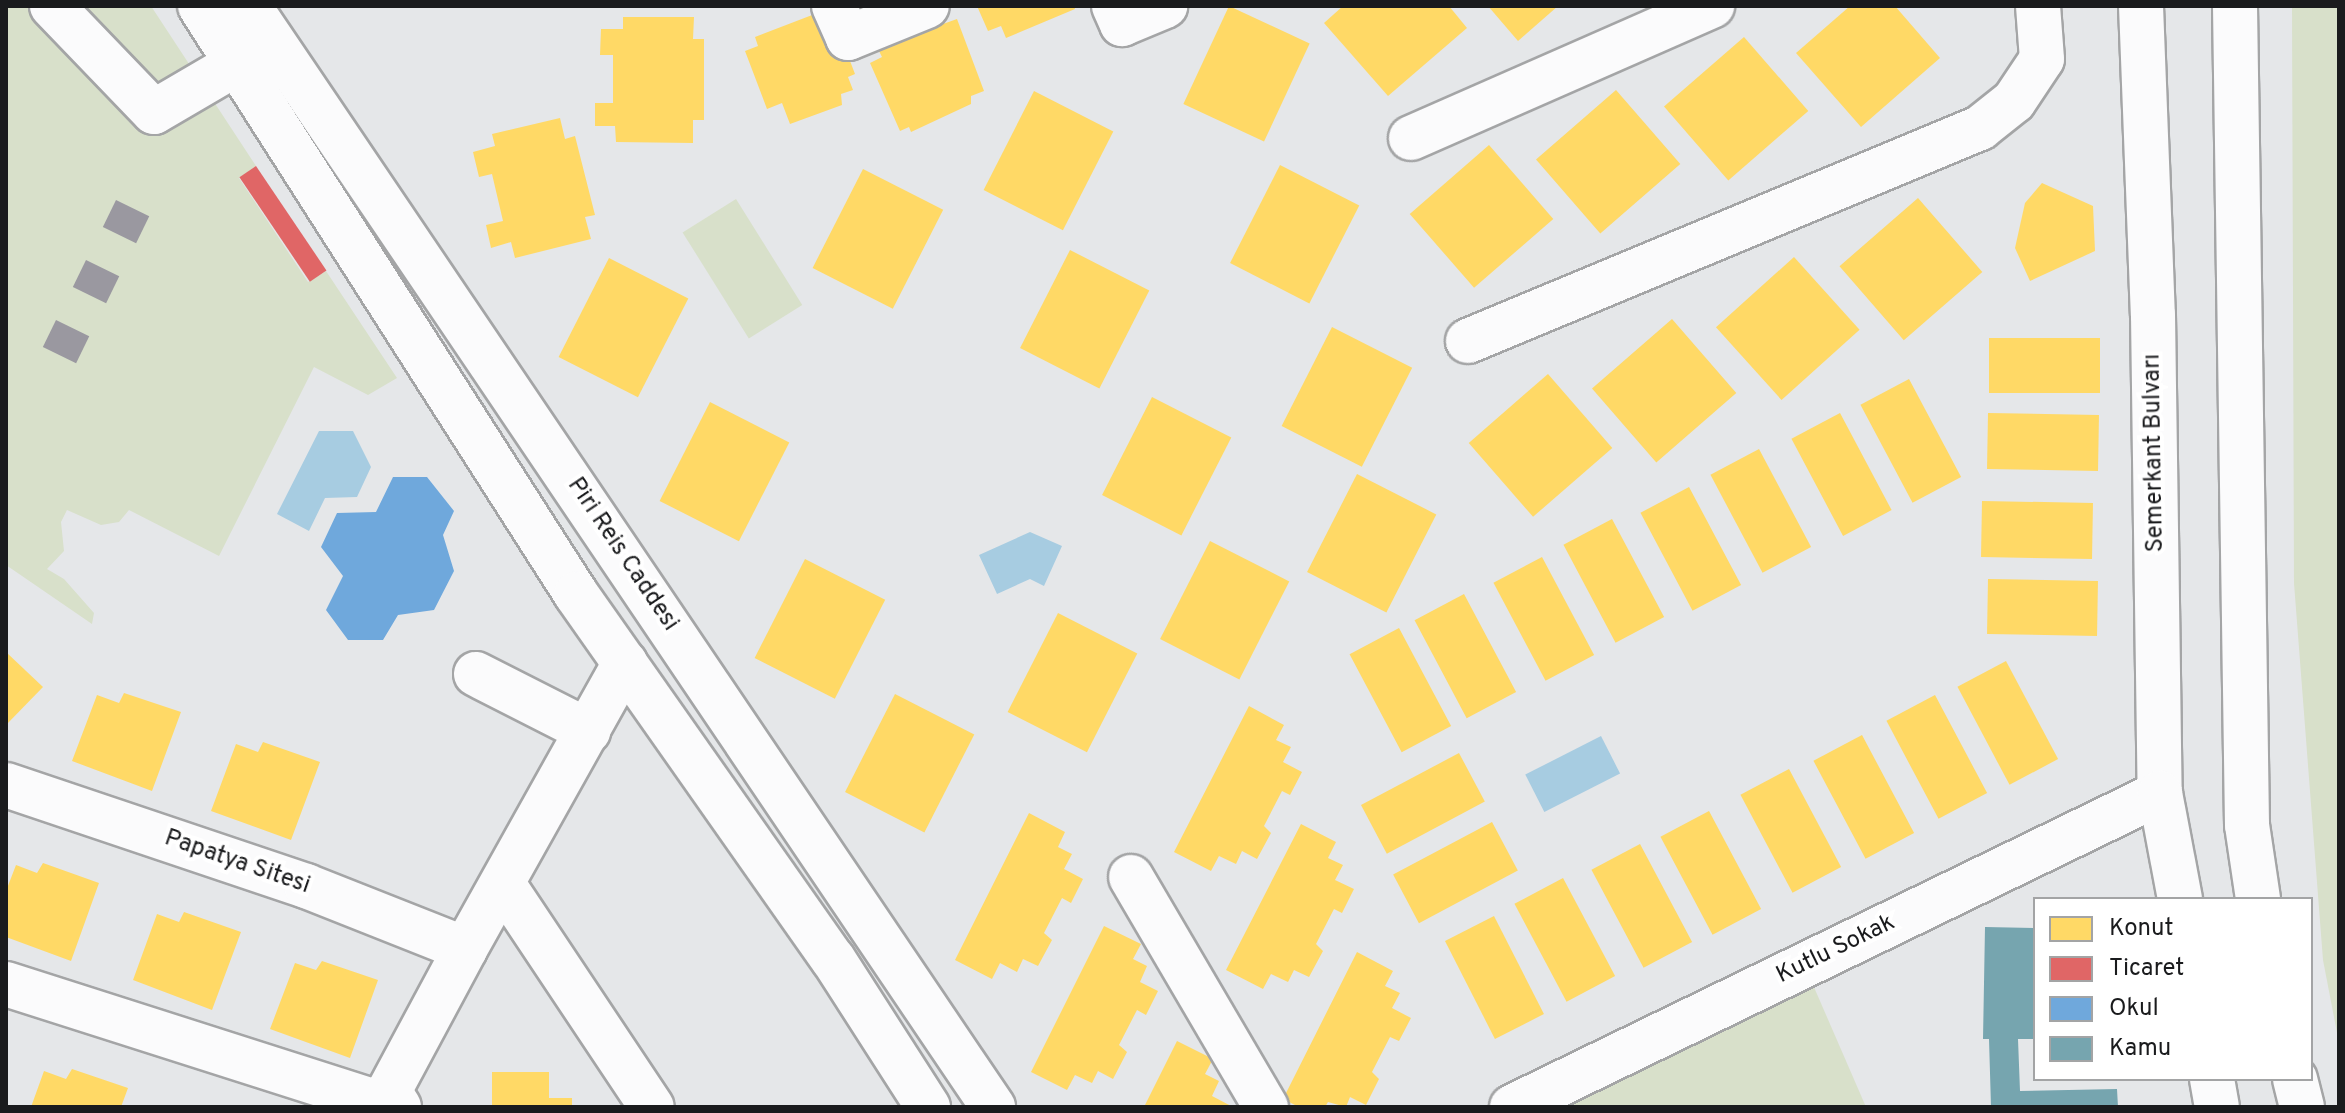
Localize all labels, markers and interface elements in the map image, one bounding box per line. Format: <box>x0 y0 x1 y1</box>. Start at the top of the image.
street label: Semerkant Bulvarı <box>2139 353 2171 553</box>
street label: Piri Reis Caddesi <box>560 473 684 637</box>
street label: Papatya Sitesi <box>160 825 314 901</box>
legend <box>2033 897 2313 1081</box>
street label: Kutlu Sokak <box>1772 909 1900 991</box>
text: Konut <box>2109 914 2174 944</box>
text: Ticaret <box>2109 954 2184 984</box>
text: Okul <box>2109 994 2159 1024</box>
text: Kamu <box>2109 1034 2171 1064</box>

